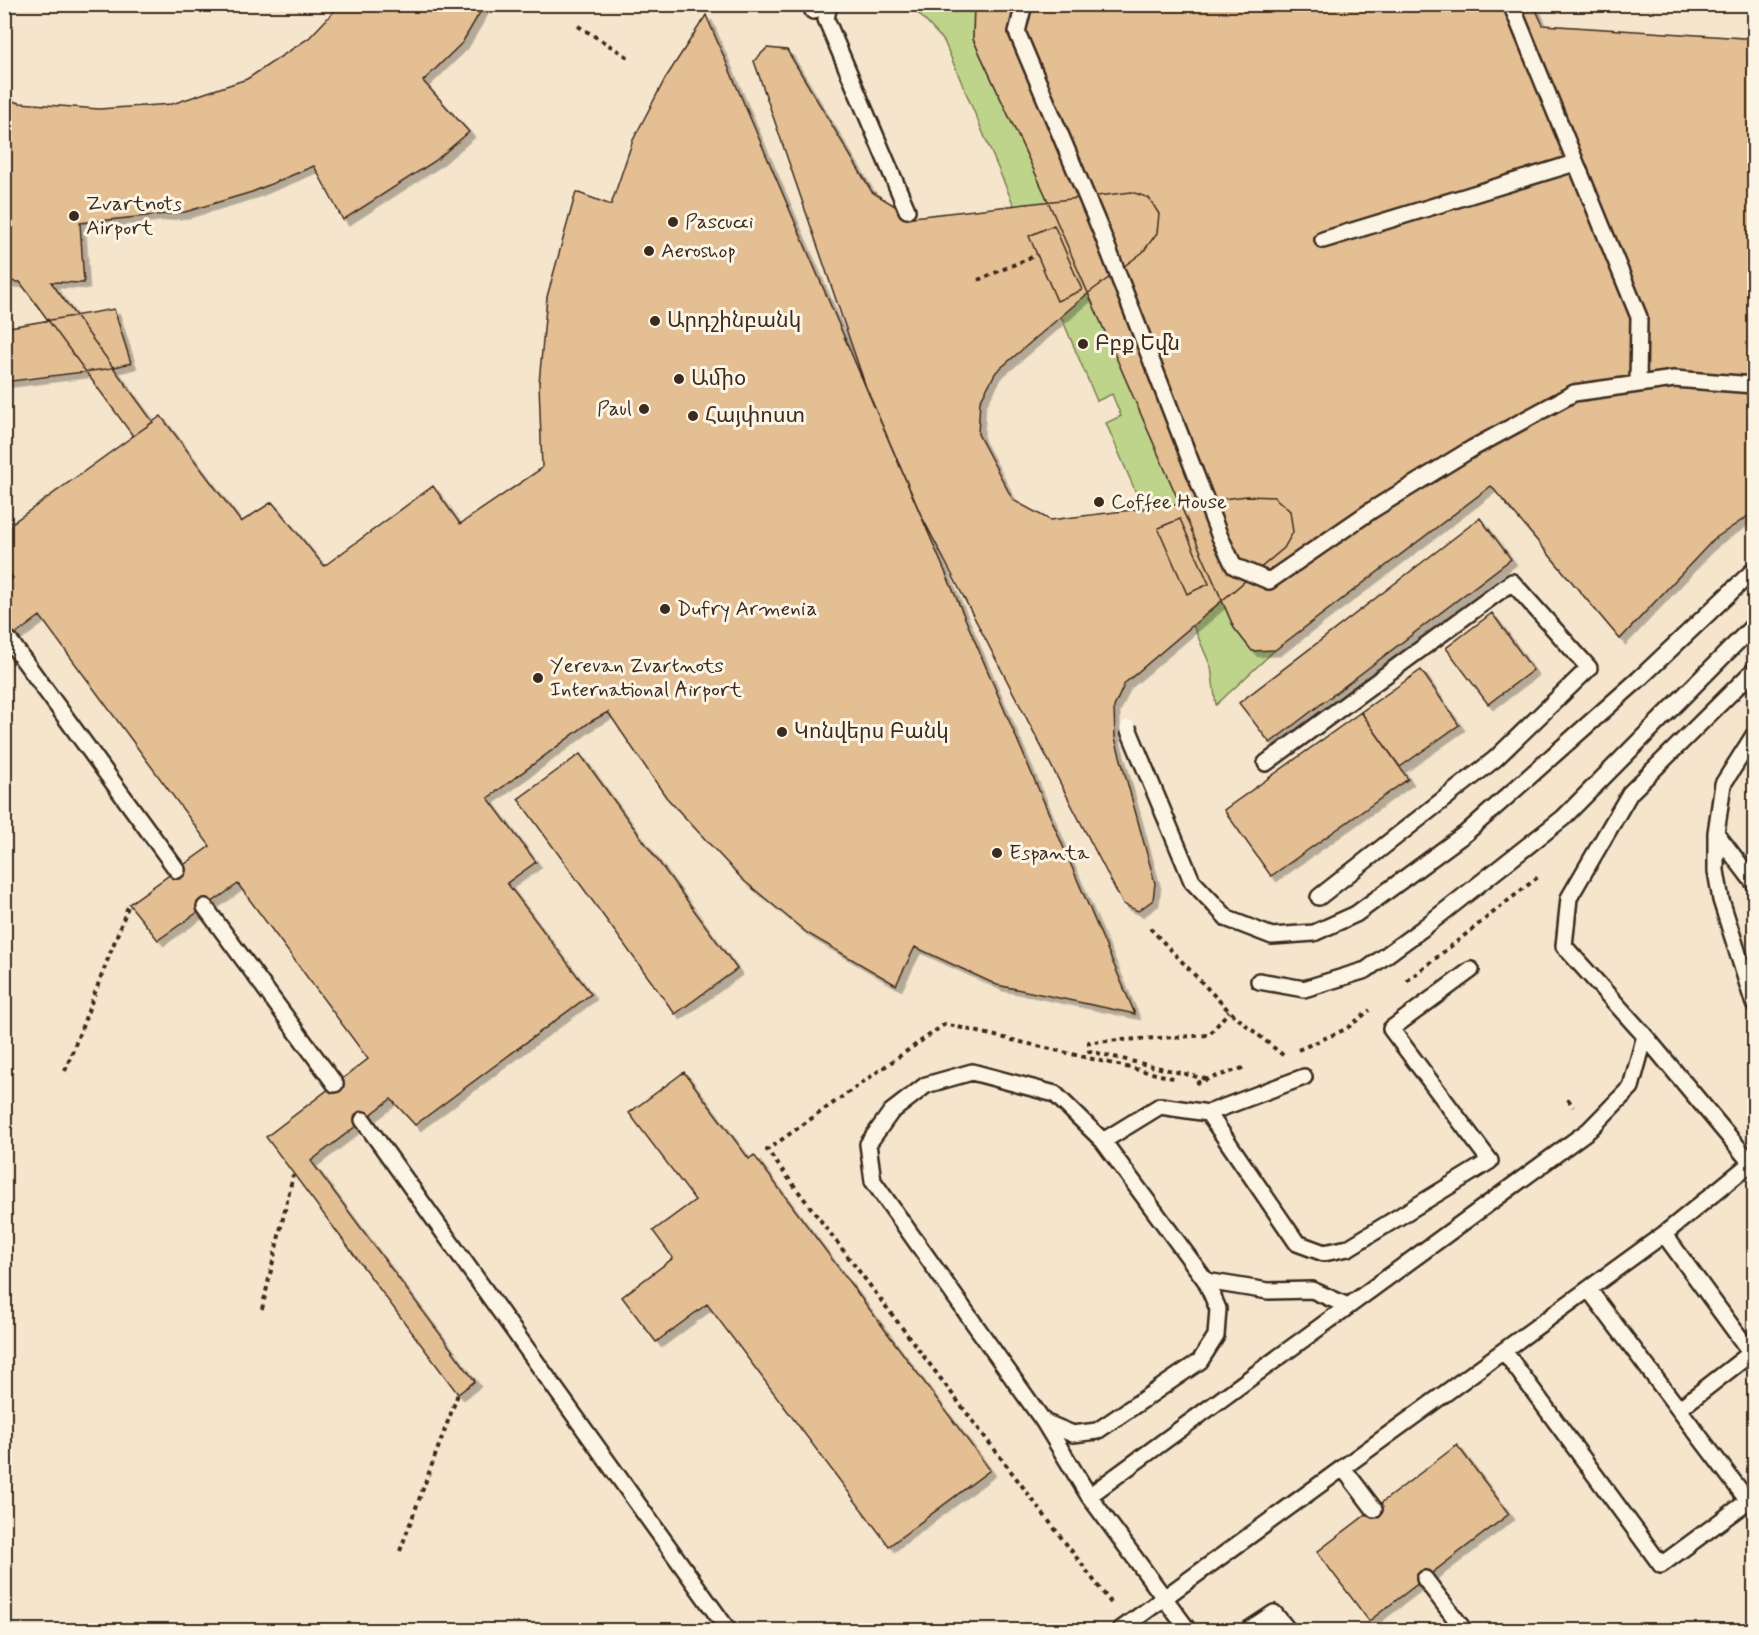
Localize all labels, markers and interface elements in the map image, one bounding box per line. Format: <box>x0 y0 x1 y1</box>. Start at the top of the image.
place label: Zvartnots Airport <box>86 190 182 242</box>
place label: Pascucci <box>685 208 754 236</box>
marker: Zvartnots Airport <box>67 209 81 223</box>
marker: Pascucci <box>666 215 680 229</box>
place label: Aeroshop <box>661 237 736 265</box>
marker: Aeroshop <box>642 244 656 258</box>
place label: Արդշինբանկ <box>667 307 801 335</box>
marker: Արդշինբանկ <box>648 314 662 328</box>
place label: Բբք Եվն <box>1095 330 1180 358</box>
marker: Բբք Եվն <box>1076 337 1090 351</box>
place label: Ամիօ <box>691 365 746 393</box>
marker: Ամիօ <box>672 372 686 386</box>
place label: Paul <box>597 395 632 423</box>
marker: Paul <box>637 402 651 416</box>
place label: Հայփոստ <box>705 402 805 430</box>
marker: Հայփոստ <box>686 409 700 423</box>
place label: Coffee House <box>1111 488 1227 516</box>
marker: Coffee House <box>1092 495 1106 509</box>
place label: Dufry Armenia <box>677 595 817 623</box>
marker: Dufry Armenia <box>658 602 672 616</box>
place label: Yerevan Zvartnots International Airport <box>550 652 743 704</box>
marker: Yerevan Zvartnots International Airport <box>531 671 545 685</box>
place label: Կոնվերս Բանկ <box>794 718 949 746</box>
marker: Կոնվերս Բանկ <box>775 725 789 739</box>
place label: Espanta <box>1009 839 1090 867</box>
marker: Espanta <box>990 846 1004 860</box>

